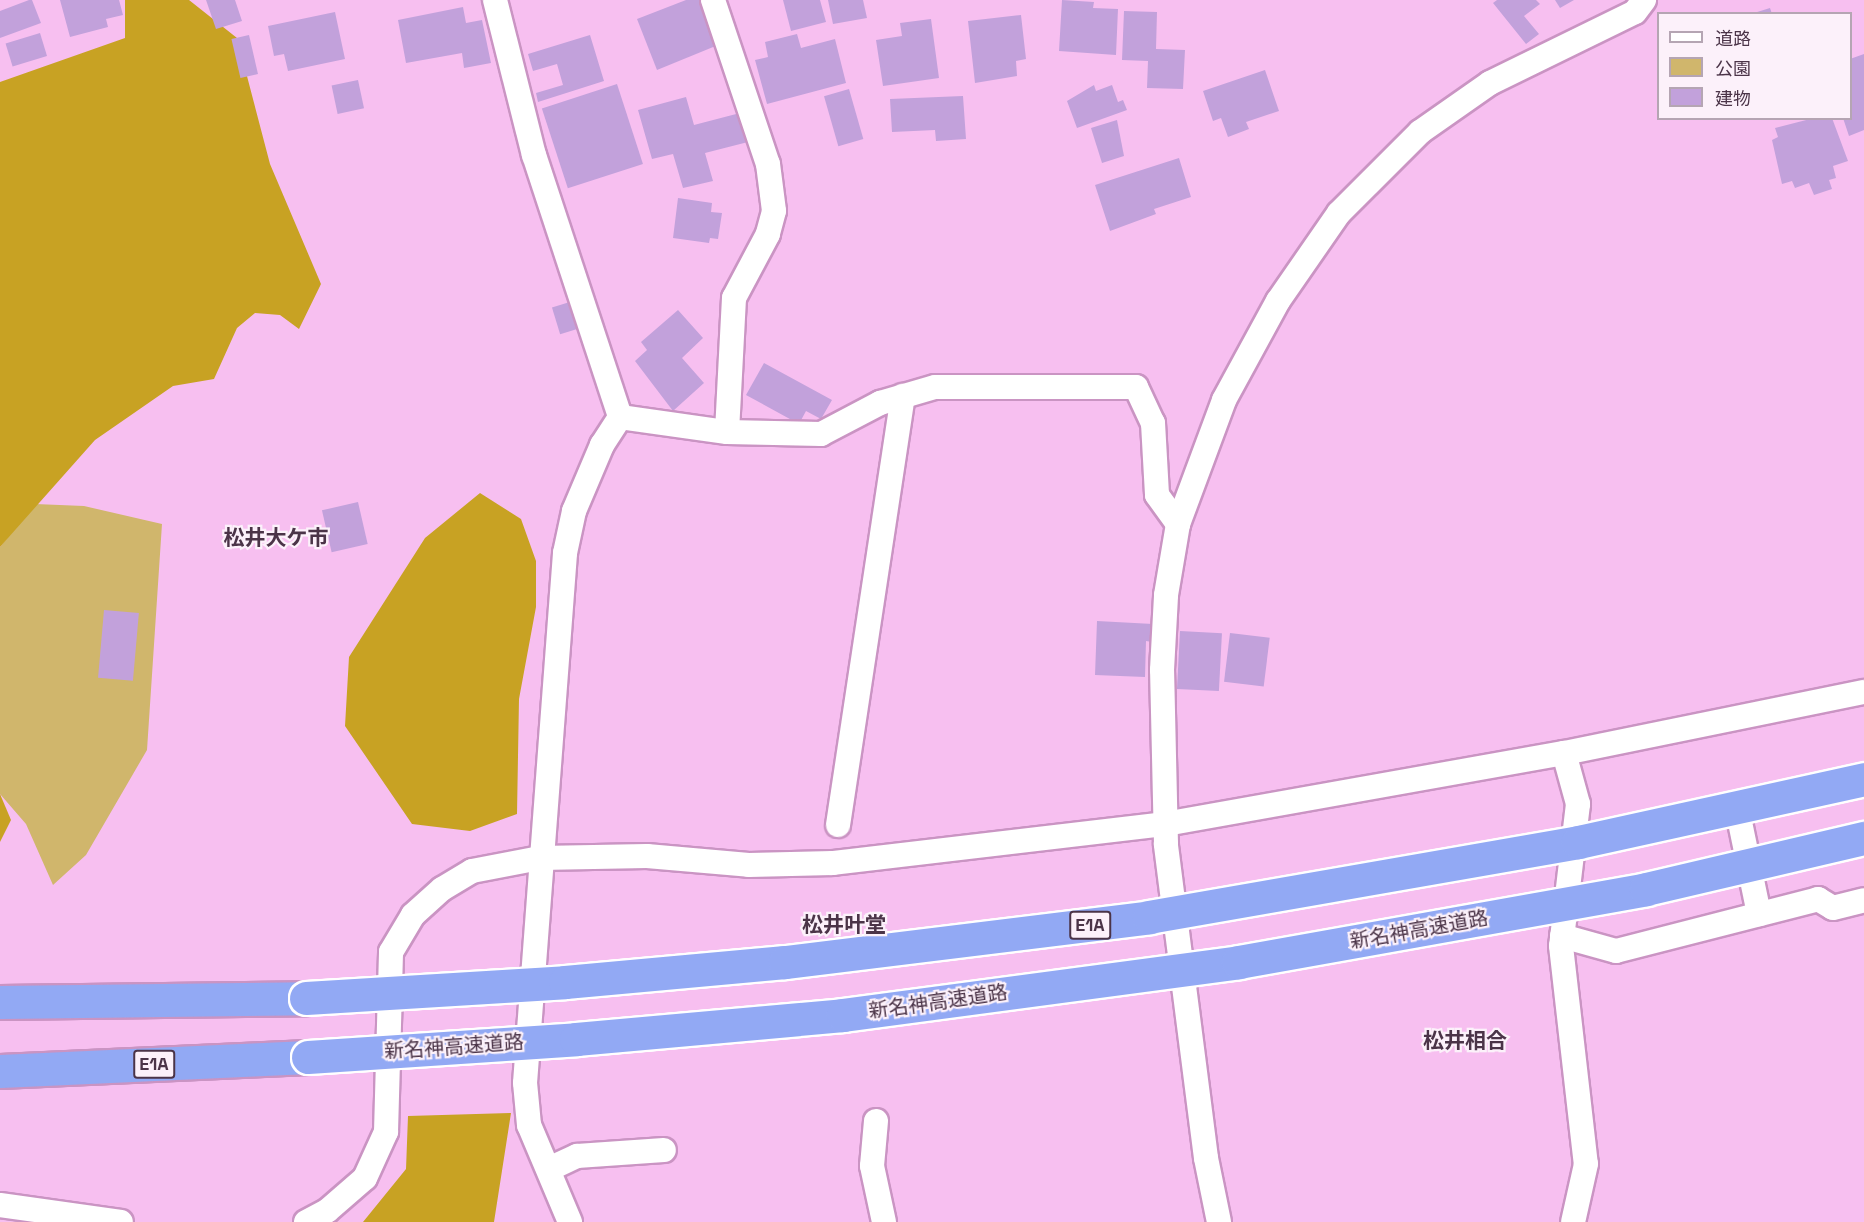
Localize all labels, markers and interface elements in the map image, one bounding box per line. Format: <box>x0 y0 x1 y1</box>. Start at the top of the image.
legend <box>1657 12 1852 120</box>
text: 道路 <box>1715 27 1751 50</box>
text: 公園 <box>1715 57 1751 80</box>
text: 建物 <box>1715 87 1751 110</box>
district label: 松井大ケ市 <box>224 525 328 551</box>
street label: 新名神高速道路 <box>1348 906 1490 954</box>
road number: E1A <box>1069 910 1111 940</box>
district label: 松井叶堂 <box>802 912 886 938</box>
street label: 新名神高速道路 <box>867 980 1009 1024</box>
district label: 松井相合 <box>1423 1028 1507 1054</box>
street label: 新名神高速道路 <box>383 1030 525 1064</box>
road number: E1A <box>133 1049 175 1079</box>

